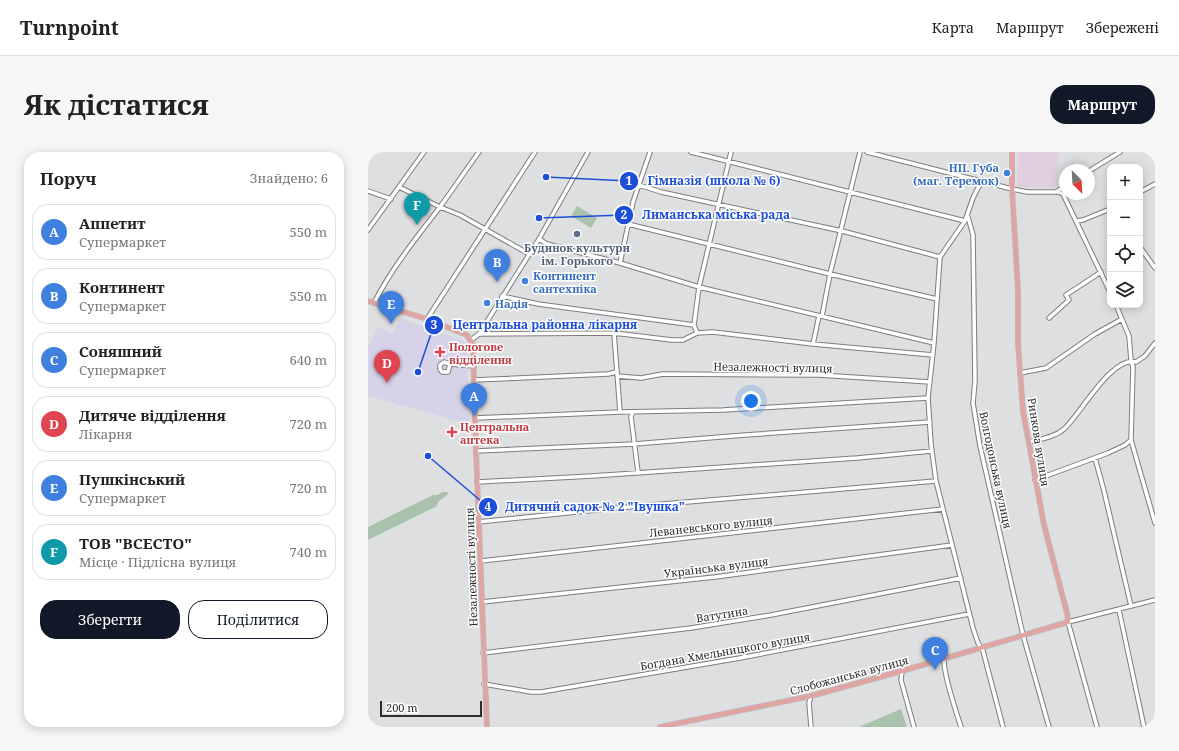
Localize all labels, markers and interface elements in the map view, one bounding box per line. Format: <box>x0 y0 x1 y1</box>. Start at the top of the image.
text: Turnpoint <box>20 15 119 41</box>
text: Карта <box>932 18 974 37</box>
text: Маршрут <box>996 18 1064 37</box>
text: Збережені <box>1086 18 1159 37</box>
text: Як дістатися <box>24 85 209 123</box>
button: Маршрут <box>1050 85 1155 124</box>
place label: НП. Губа (маг. Теремок) <box>913 160 999 188</box>
north arrow <box>1059 164 1095 200</box>
map controls <box>1107 164 1143 308</box>
button: + <box>1107 164 1143 200</box>
text: Поруч <box>40 167 96 190</box>
marker: НП. Губа (маг. Теремок) <box>1002 168 1012 178</box>
text: Знайдено: 6 <box>250 169 328 187</box>
callout: Гімназія (школа № 6) <box>619 169 788 193</box>
text: 1 <box>626 172 633 189</box>
text: Гімназія (школа № 6) <box>647 172 781 189</box>
pin: F <box>404 192 430 225</box>
button: − <box>1107 200 1143 236</box>
callout: Лиманська міська рада <box>614 203 799 227</box>
text: 2 <box>621 206 628 223</box>
text: Лиманська міська рада <box>642 206 790 223</box>
text: Аппетит <box>79 213 145 233</box>
text: A <box>49 223 59 241</box>
text: 550 m <box>290 223 327 241</box>
marker: Будинок культури ім. Горького <box>572 229 582 239</box>
text: Супермаркет <box>79 233 166 251</box>
button: locate <box>1107 236 1143 272</box>
place label: Будинок культури ім. Горького <box>524 240 630 268</box>
pin: B <box>484 249 510 282</box>
place label: Континент сантехніка <box>533 268 597 296</box>
button: layers <box>1107 272 1143 308</box>
marker: Континент сантехніка <box>520 276 530 286</box>
text: Континент <box>79 277 165 297</box>
text: B <box>50 287 58 305</box>
text: 550 m <box>290 287 327 305</box>
pin: E <box>378 291 404 324</box>
place label: Надiя <box>495 296 528 311</box>
text: Супермаркет <box>79 297 166 315</box>
marker: Надiя <box>482 298 492 308</box>
callout: Центральна районна лікарня <box>424 313 645 337</box>
text: 3 <box>431 316 438 333</box>
text: Центральна районна лікарня <box>453 316 638 333</box>
place label: Пологове відділення <box>449 339 512 367</box>
text: Соняшний <box>79 341 162 361</box>
marker: Пологове відділення <box>434 346 446 358</box>
pin: D <box>374 350 400 383</box>
text: C <box>50 351 58 369</box>
text: 640 m <box>290 351 327 369</box>
street label: Незалежності вулиця <box>713 358 833 376</box>
text: Супермаркет <box>79 361 166 379</box>
pin: A <box>461 383 487 416</box>
your location <box>741 391 761 411</box>
street label: Ринкова вулиця <box>1025 397 1053 487</box>
text: Дитяче відділення <box>79 405 226 425</box>
street label: Волгодонська вулиця <box>976 410 1016 530</box>
text: D <box>49 415 59 433</box>
text: 720 m <box>290 415 327 433</box>
place label: Центральна аптека <box>460 419 530 447</box>
text: Лікарня <box>79 425 132 443</box>
marker: Центральна аптека <box>447 427 457 437</box>
text: Пушкінський <box>79 469 185 489</box>
text: E <box>50 479 58 497</box>
text: 720 m <box>290 479 327 497</box>
text: Супермаркет <box>79 489 166 507</box>
callout: Дитячий садок № 2 "Івушка" <box>478 495 693 519</box>
text: 4 <box>485 498 492 515</box>
text: Дитячий садок № 2 "Івушка" <box>505 498 685 515</box>
street label: Незалежності вулиця <box>461 507 481 627</box>
street label: Леваневського вулиця <box>648 512 774 540</box>
text: ТОВ "ВСЕСТО" <box>79 533 192 553</box>
text: F <box>50 543 58 561</box>
text: 740 m <box>290 543 327 561</box>
text: Місце · Підлісна вулиця <box>79 553 236 571</box>
street label: Українська вулиця <box>663 553 769 581</box>
button: Зберегти <box>40 600 180 639</box>
button: Поділитися <box>188 600 328 639</box>
street label: Ватутина <box>695 602 749 626</box>
street label: Богдана Хмельницкого вулиця <box>639 629 811 673</box>
pin: C <box>922 637 948 670</box>
street label: Слобожанська вулиця <box>788 652 910 698</box>
scale bar <box>380 699 482 718</box>
text: 200 m <box>386 700 418 715</box>

